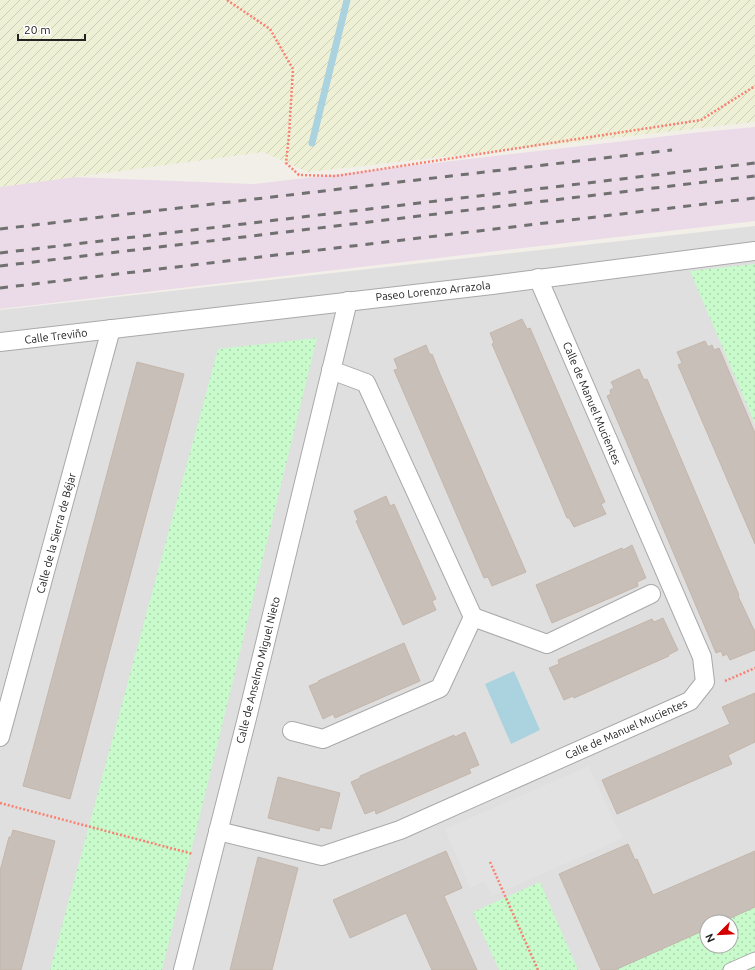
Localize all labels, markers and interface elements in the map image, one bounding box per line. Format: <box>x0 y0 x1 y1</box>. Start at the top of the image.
scale bar <box>18 16 85 42</box>
text: 20 m <box>24 23 51 36</box>
street label: Paseo Lorenzo Arrazola <box>375 279 491 303</box>
street label: Calle Treviño <box>24 326 88 346</box>
street label: Calle de Manuel Mucientes <box>561 340 623 466</box>
street label: Calle de la Sierra de Béjar <box>34 471 78 595</box>
street label: Calle de Anselmo Miguel Nieto <box>234 595 282 745</box>
street label: Calle de Manuel Mucientes <box>563 697 689 761</box>
north arrow <box>699 914 739 954</box>
text: N <box>703 932 717 944</box>

